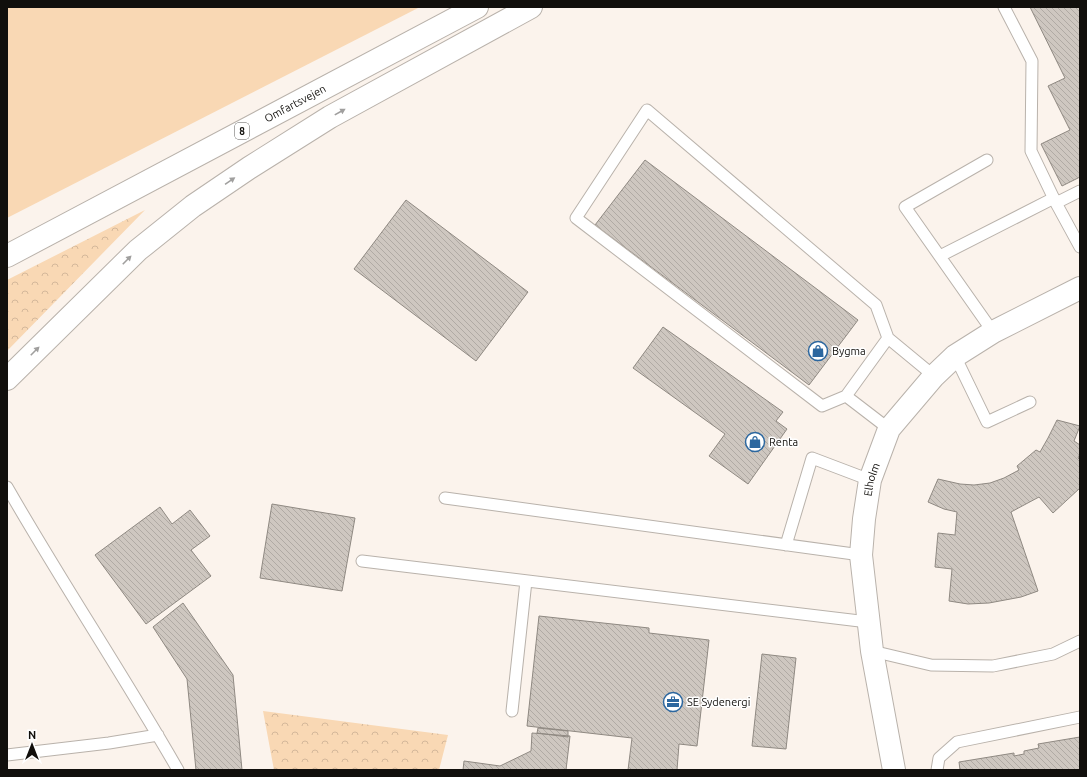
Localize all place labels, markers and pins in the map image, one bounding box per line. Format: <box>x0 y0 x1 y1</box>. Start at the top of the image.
shop icon: Bygma <box>807 340 829 362</box>
place label: Bygma <box>832 345 866 357</box>
shop icon: Renta <box>744 431 766 453</box>
place label: Renta <box>769 436 798 448</box>
office icon: SE Sydenergi <box>662 691 684 713</box>
place label: SE Sydenergi <box>687 696 750 708</box>

